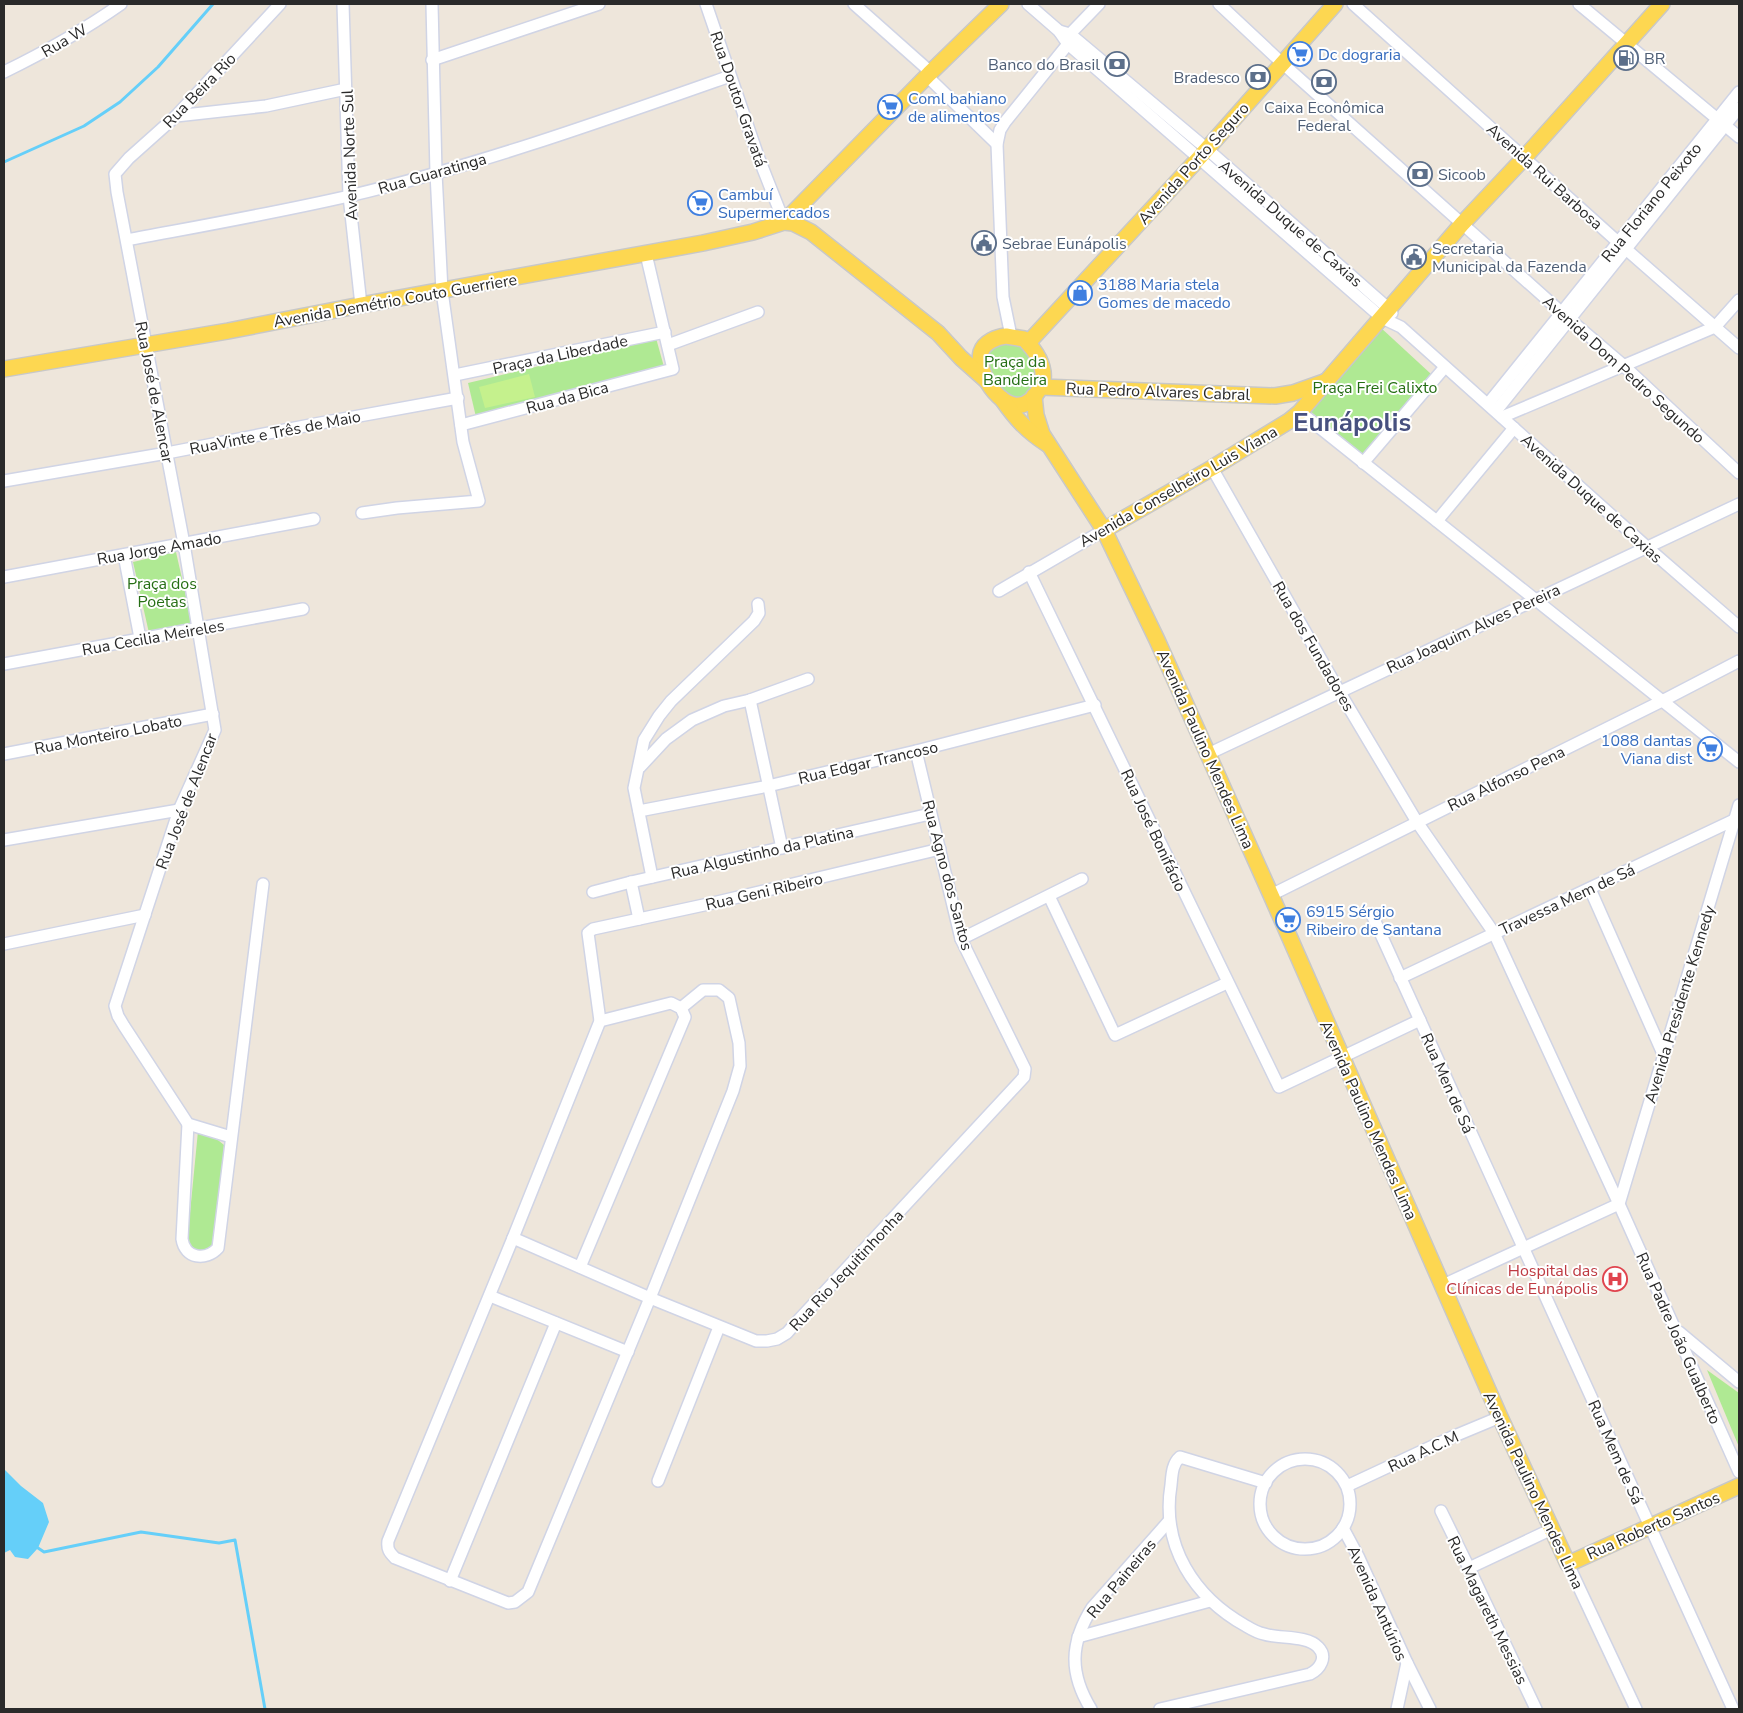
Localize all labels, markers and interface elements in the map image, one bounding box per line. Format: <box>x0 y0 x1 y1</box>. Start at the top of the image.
street label: Rua W <box>37 19 92 63</box>
street label: Rua Doutor Gravatá <box>704 28 772 170</box>
supermarket icon: Dc dograria <box>1287 41 1313 67</box>
place label: Dc dograria <box>1318 44 1401 66</box>
fuel station icon: BR <box>1613 45 1639 71</box>
street label: Rua Beira Rio <box>158 48 241 133</box>
place label: BR <box>1644 48 1666 70</box>
bank icon: Banco do Brasil <box>1104 51 1130 77</box>
place label: Banco do Brasil <box>988 54 1100 76</box>
bank icon: Bradesco <box>1245 64 1271 90</box>
place label: Bradesco <box>1173 67 1240 89</box>
bank icon: Caixa Econômica Federal <box>1311 69 1337 95</box>
place label: Coml bahiano de alimentos <box>908 88 1007 128</box>
street label: Avenida Norte Sul <box>337 89 363 221</box>
supermarket icon: Coml bahiano de alimentos <box>877 94 903 120</box>
place label: Caixa Econômica Federal <box>1264 97 1384 137</box>
street label: Avenida Porto Seguro <box>1133 98 1255 229</box>
street label: Avenida Rui Barbosa <box>1481 119 1607 235</box>
street label: Rua Floriano Peixoto <box>1597 138 1707 267</box>
street label: Rua Guaratinga <box>376 148 489 200</box>
street label: Avenida Duque de Caxias <box>1214 155 1367 292</box>
bank icon: Sicoob <box>1407 161 1433 187</box>
place label: Sicoob <box>1438 164 1486 186</box>
place label: Cambuí Supermercados <box>718 184 830 224</box>
supermarket icon: Cambuí Supermercados <box>687 190 713 216</box>
public building icon: Sebrae Eunápolis <box>971 230 997 256</box>
place label: Sebrae Eunápolis <box>1002 233 1127 255</box>
place label: Secretaria Municipal da Fazenda <box>1432 238 1587 278</box>
public building icon: Secretaria Municipal da Fazenda <box>1401 244 1427 270</box>
street label: Avenida Demétrio Couto Guerriere <box>272 269 519 333</box>
place label: 3188 Maria stela Gomes de macedo <box>1098 274 1231 314</box>
shop icon: 3188 Maria stela Gomes de macedo <box>1067 280 1093 306</box>
street label: Avenida Dom Pedro Segundo <box>1537 291 1709 449</box>
street label: Rua José de Alencar <box>129 319 179 465</box>
street label: Praça da Liberdade <box>491 330 630 380</box>
park label: Praça da Bandeira <box>983 351 1047 391</box>
street label: Rua da Bica <box>524 376 611 420</box>
park label: Praça Frei Calixto <box>1313 377 1438 399</box>
street label: Rua Pedro Alvares Cabral <box>1065 378 1251 406</box>
district label: Eunápolis <box>1293 405 1411 440</box>
street label: RuaVinte e Três de Maio <box>188 406 363 460</box>
street label: Avenida Conselheiro Luis Viana <box>1075 421 1282 553</box>
street label: Avenida Duque de Caxias <box>1516 429 1667 568</box>
street label: Rua Jorge Amado <box>95 527 223 571</box>
park label: Praça dos Poetas <box>127 573 197 613</box>
street label: Rua dos Fundadores <box>1267 577 1359 716</box>
street label: Rua Joaquim Alves Pereira <box>1383 579 1564 679</box>
street label: Rua Cecilia Meireles <box>80 615 226 661</box>
street label: Avenida Paulino Mendes Lima <box>1151 646 1259 852</box>
street label: Rua Monteiro Lobato <box>32 710 184 760</box>
street label: Rua José de Alencar <box>151 730 223 873</box>
place label: 1088 dantas Viana dist <box>1601 730 1692 770</box>
street label: Rua Edgar Trancoso <box>796 736 940 790</box>
supermarket icon: 1088 dantas Viana dist <box>1697 736 1723 762</box>
street label: Rua Alfonso Pena <box>1444 741 1569 817</box>
street label: Rua José Bonifácio <box>1115 766 1191 895</box>
street label: Rua Agno dos Santos <box>916 798 978 953</box>
street label: Rua Algustinho da Platina <box>669 821 856 885</box>
street label: Travessa Mem de Sá <box>1496 859 1639 941</box>
street label: Rua Geni Ribeiro <box>703 868 825 916</box>
place label: 6915 Sérgio Ribeiro de Santana <box>1306 901 1442 941</box>
street label: Avenida Presidente Kennedy <box>1639 902 1721 1106</box>
supermarket icon: 6915 Sérgio Ribeiro de Santana <box>1275 907 1301 933</box>
street label: Avenida Paulino Mendes Lima <box>1314 1017 1422 1223</box>
street label: Rua Men de Sá <box>1415 1030 1479 1137</box>
street label: Rua Rio Jequitinhonha <box>785 1205 909 1336</box>
street label: Rua Padre João Gualberto <box>1630 1249 1726 1428</box>
place label: Hospital das Clínicas de Eunápolis <box>1446 1260 1598 1300</box>
hospital icon: Hospital das Clínicas de Eunápolis <box>1602 1266 1628 1292</box>
street label: Avenida Paulino Mendes Lima <box>1478 1388 1589 1593</box>
street label: Rua Mem de Sá <box>1582 1397 1648 1508</box>
street label: Rua A.C.M <box>1385 1426 1462 1478</box>
street label: Rua Roberto Santos <box>1583 1487 1724 1565</box>
street label: Rua Magareth Messias <box>1442 1532 1533 1688</box>
street label: Rua Paineiras <box>1082 1534 1161 1623</box>
street label: Avenida Antúrios <box>1342 1542 1412 1665</box>

